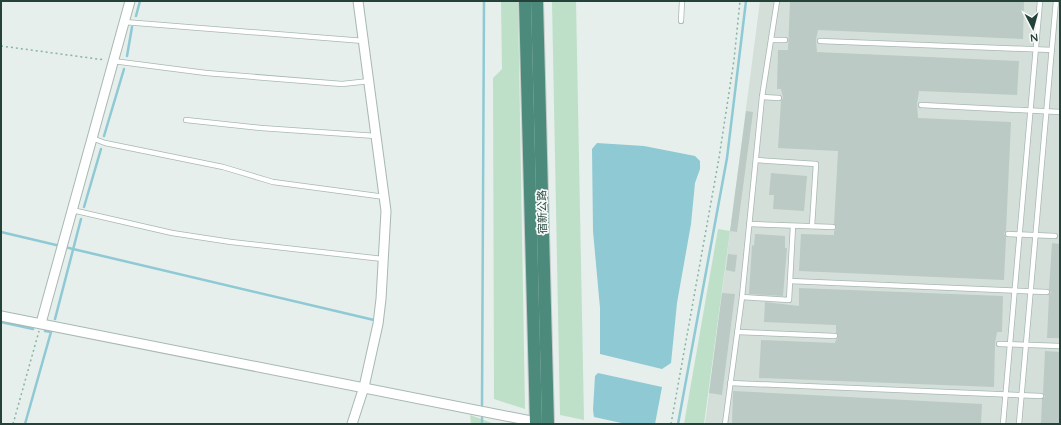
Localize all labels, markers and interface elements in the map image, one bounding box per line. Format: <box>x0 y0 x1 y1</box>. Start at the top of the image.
north arrow <box>1013 8 1053 48</box>
text: N <box>1029 31 1039 45</box>
street label: 宿新公路 <box>535 190 549 234</box>

